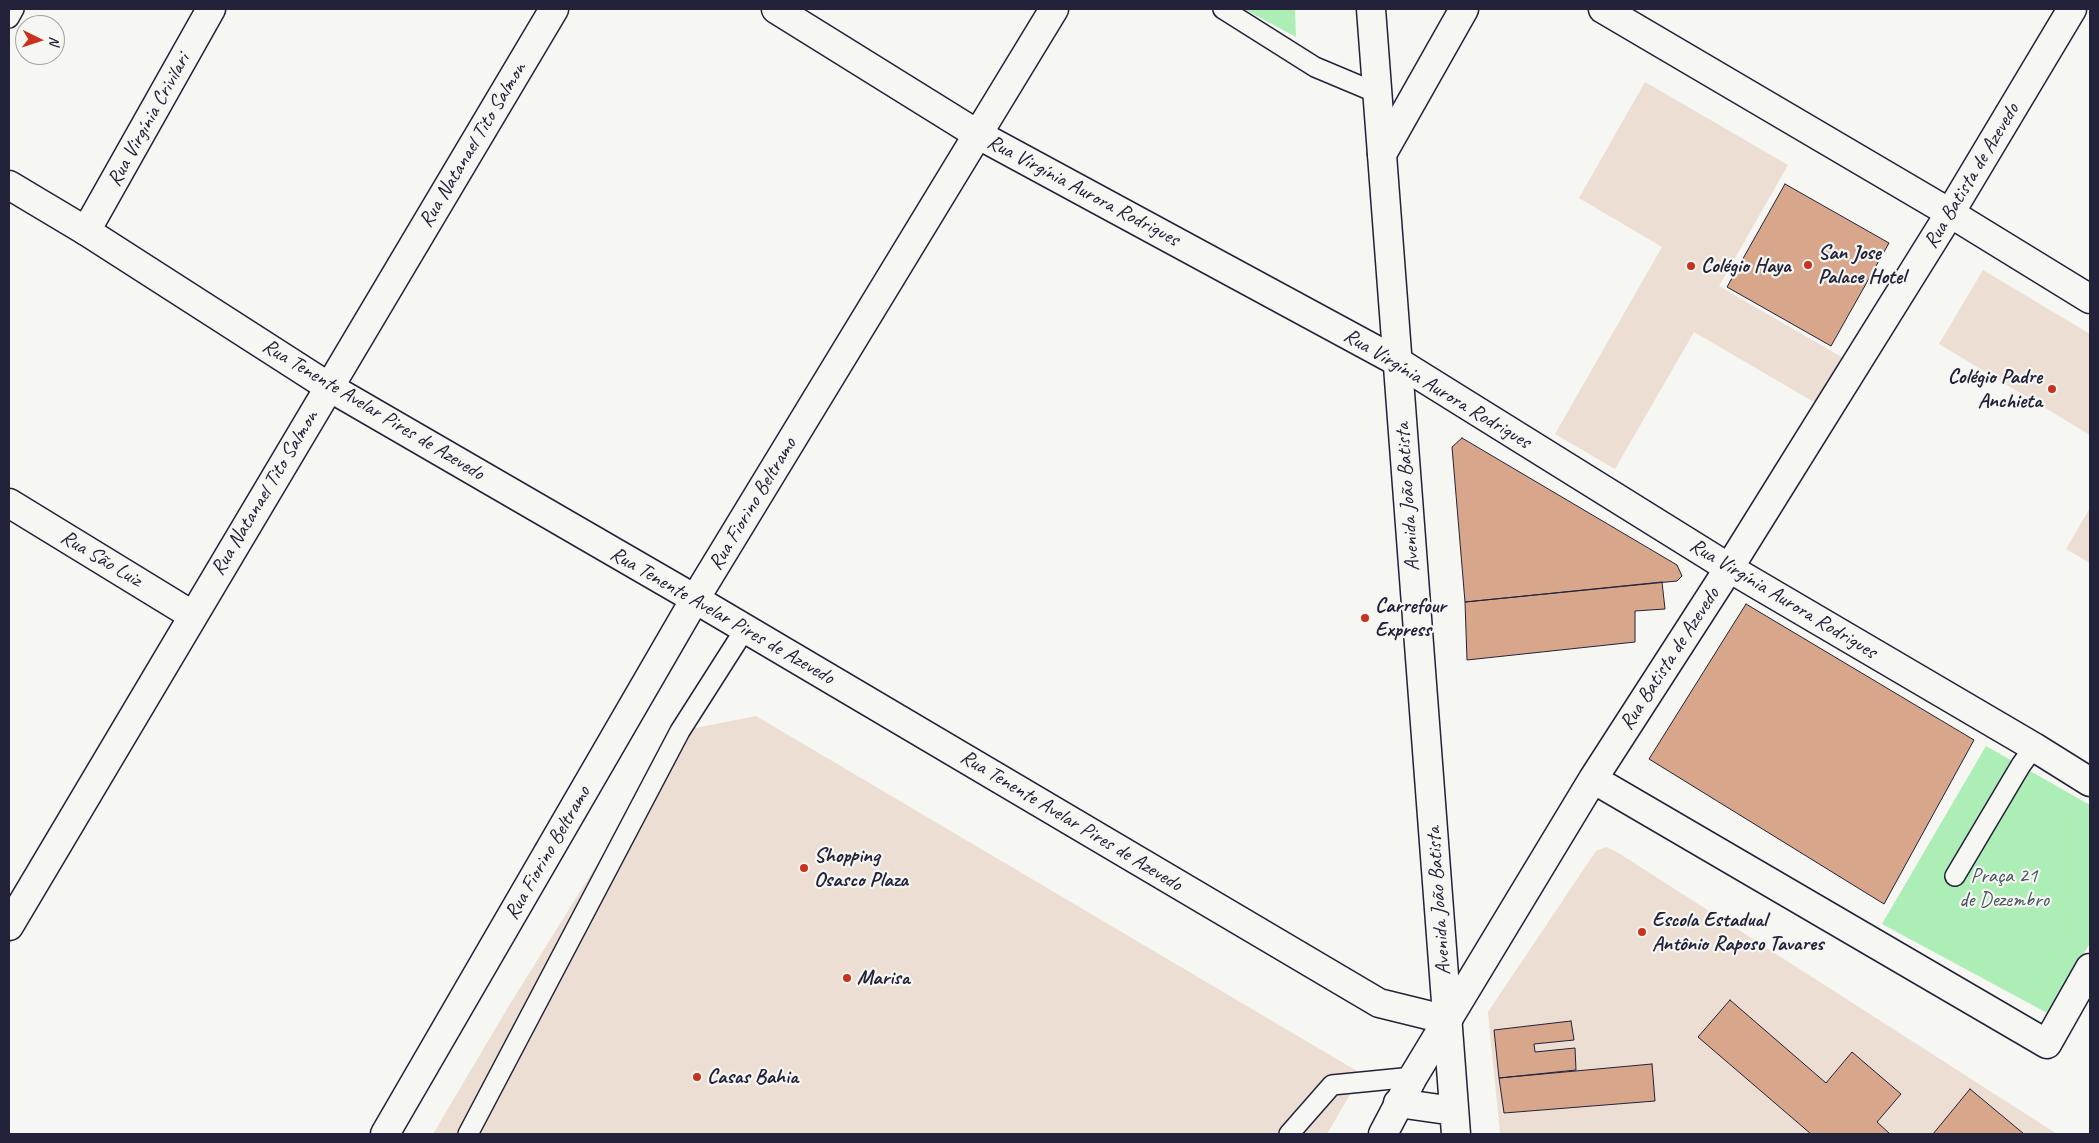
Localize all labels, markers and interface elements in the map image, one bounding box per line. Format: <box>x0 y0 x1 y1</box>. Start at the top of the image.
north arrow <box>15 15 65 65</box>
text: N <box>46 36 63 46</box>
street label: Rua Virgínia Crivilari <box>102 49 196 191</box>
street label: Rua Natanael Tito Salmon <box>414 58 532 232</box>
street label: Rua Batista de Azevedo <box>1919 99 2025 253</box>
street label: Rua Virgínia Aurora Rodrigues <box>983 130 1183 252</box>
place label: San Jose Palace Hotel <box>1818 240 1906 290</box>
place label: Colégio Haya <box>1701 253 1791 279</box>
marker: San Jose Palace Hotel <box>1802 259 1814 271</box>
marker: Colégio Haya <box>1685 260 1697 272</box>
street label: Rua Virgínia Aurora Rodrigues <box>1339 323 1535 455</box>
street label: Rua Tenente Avelar Pires de Azevedo <box>257 334 489 486</box>
place label: Colégio Padre Anchieta <box>1948 364 2042 414</box>
marker: Colégio Padre Anchieta <box>2046 383 2058 395</box>
street label: Rua Natanael Tito Salmon <box>206 406 324 580</box>
street label: Avenida João Batista <box>1390 422 1426 572</box>
street label: Rua Fiorino Beltramo <box>704 433 802 575</box>
street label: Rua São Luiz <box>56 525 146 593</box>
street label: Rua Virgínia Aurora Rodrigues <box>1685 533 1881 665</box>
street label: Rua Tenente Avelar Pires de Azevedo <box>606 541 838 691</box>
street label: Rua Batista de Azevedo <box>1615 583 1725 735</box>
place label: Carrefour Express <box>1375 593 1446 643</box>
marker: Carrefour Express <box>1359 612 1371 624</box>
street label: Rua Tenente Avelar Pires de Azevedo <box>955 745 1187 897</box>
street label: Rua Fiorino Beltramo <box>500 782 596 924</box>
street label: Avenida João Batista <box>1421 826 1457 976</box>
place label: Shopping Osasco Plaza <box>814 843 908 893</box>
marker: Shopping Osasco Plaza <box>798 862 810 874</box>
park label: Praça 21 de Dezembro <box>1959 863 2049 913</box>
place label: Escola Estadual Antônio Raposo Tavares <box>1652 907 1823 957</box>
marker: Escola Estadual Antônio Raposo Tavares <box>1636 926 1648 938</box>
place label: Marisa <box>857 965 909 991</box>
marker: Marisa <box>841 972 853 984</box>
place label: Casas Bahia <box>707 1064 798 1090</box>
marker: Casas Bahia <box>691 1071 703 1083</box>

